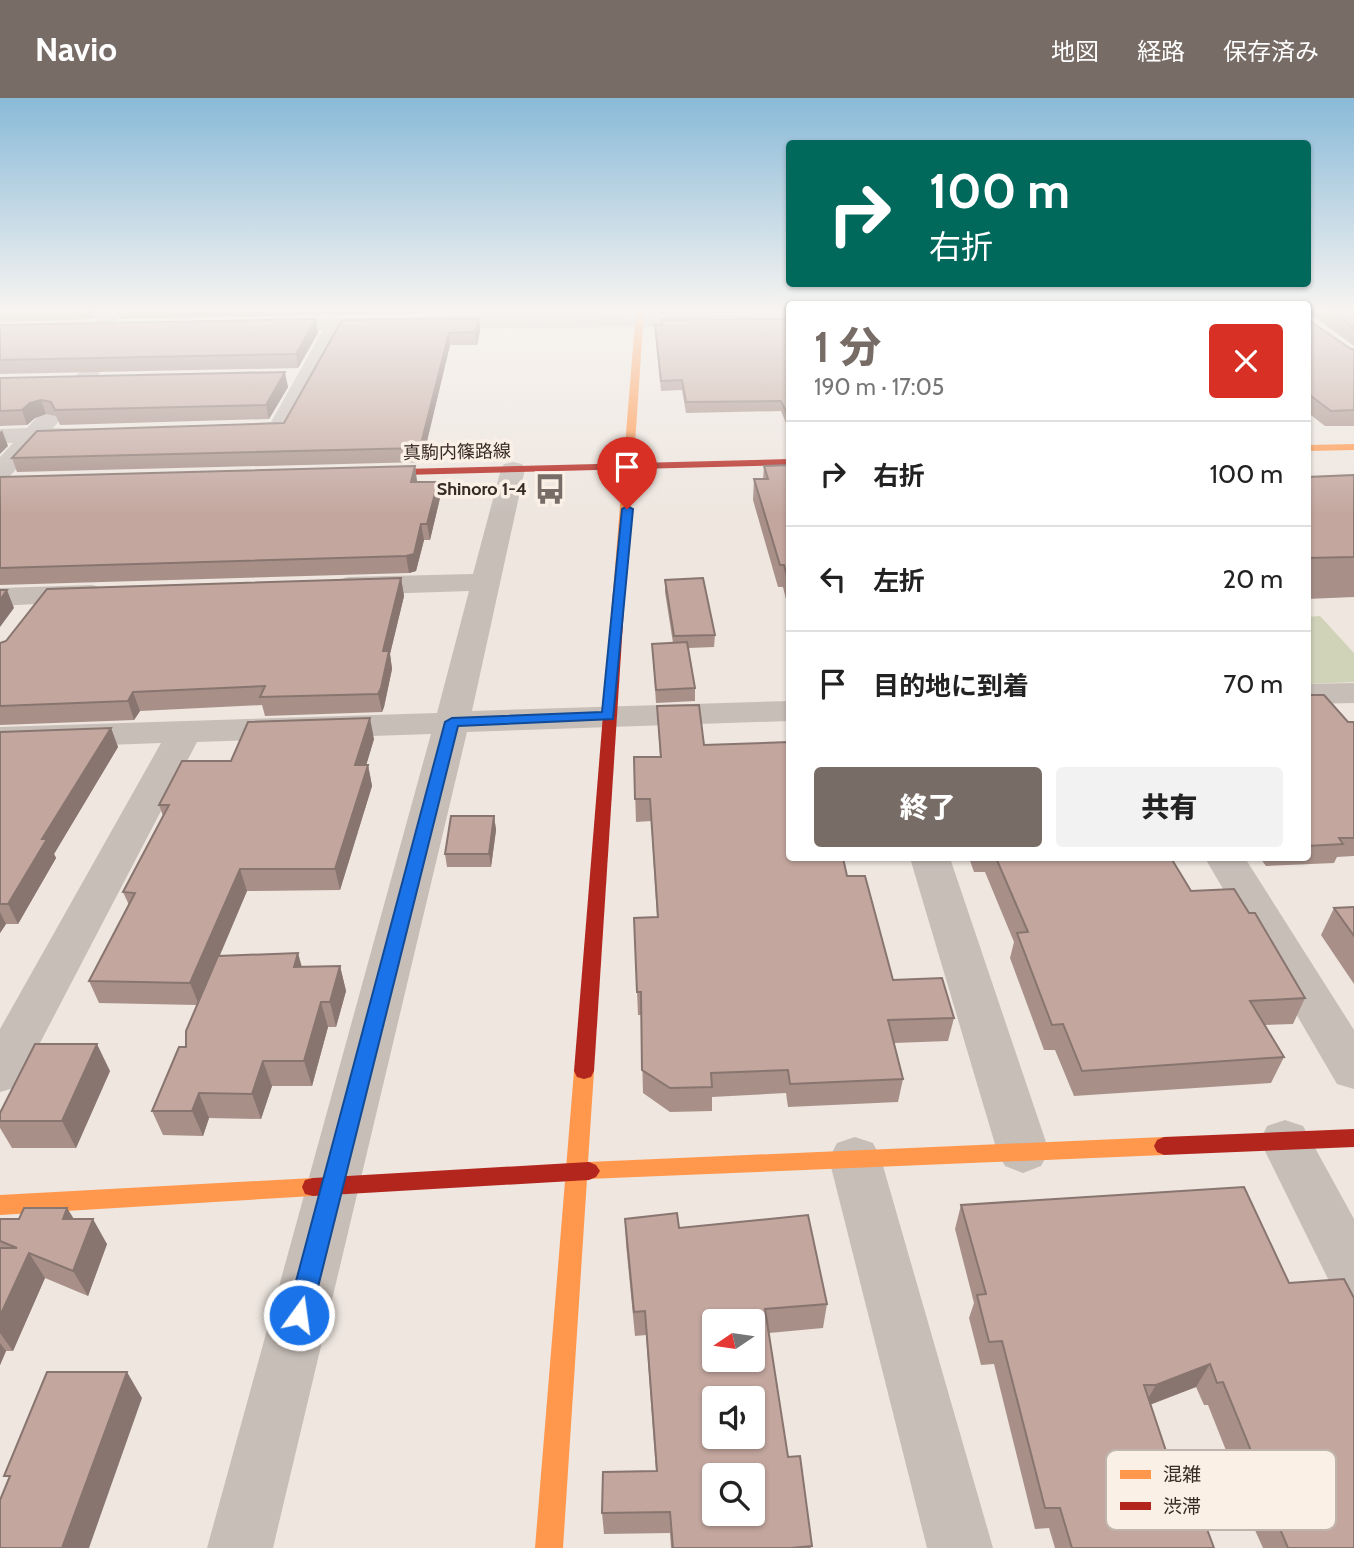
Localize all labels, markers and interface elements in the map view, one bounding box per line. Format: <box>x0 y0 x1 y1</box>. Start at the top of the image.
text: Navio <box>35 29 117 69</box>
text: 地図 <box>1051 37 1099 66</box>
text: 経路 <box>1137 37 1185 66</box>
text: 保存済み <box>1223 37 1319 66</box>
text: 100 m <box>929 161 1070 220</box>
icon: right <box>814 168 905 259</box>
text: 右折 <box>929 227 993 266</box>
text: 1 分 <box>814 321 881 373</box>
button: close <box>1209 324 1283 398</box>
text: 190 m · 17:05 <box>814 373 944 401</box>
pin <box>597 437 657 509</box>
street label: 真駒内篠路線 <box>403 440 511 464</box>
icon: arrive <box>608 448 646 486</box>
icon: right <box>814 455 852 493</box>
text: 100 m <box>1210 458 1283 490</box>
text: 右折 <box>873 460 925 492</box>
bus stop icon: Shinoro 1-4 <box>533 472 567 506</box>
place label: Shinoro 1-4 <box>437 478 527 500</box>
icon: left <box>814 560 852 598</box>
text: 20 m <box>1223 563 1283 595</box>
text: 左折 <box>873 565 925 597</box>
icon: arrive <box>814 665 852 703</box>
text: 70 m <box>1223 668 1283 700</box>
text: 目的地に到着 <box>873 670 1029 702</box>
button: 終了 <box>814 767 1042 847</box>
button: 共有 <box>1056 767 1283 847</box>
position arrow <box>262 1278 336 1352</box>
north arrow <box>702 1309 765 1372</box>
map controls <box>702 1309 765 1526</box>
button: sound <box>702 1386 765 1449</box>
legend <box>1106 1450 1336 1530</box>
button: search <box>702 1463 765 1526</box>
text: 混雑 <box>1163 1463 1201 1486</box>
text: 渋滞 <box>1163 1495 1201 1518</box>

